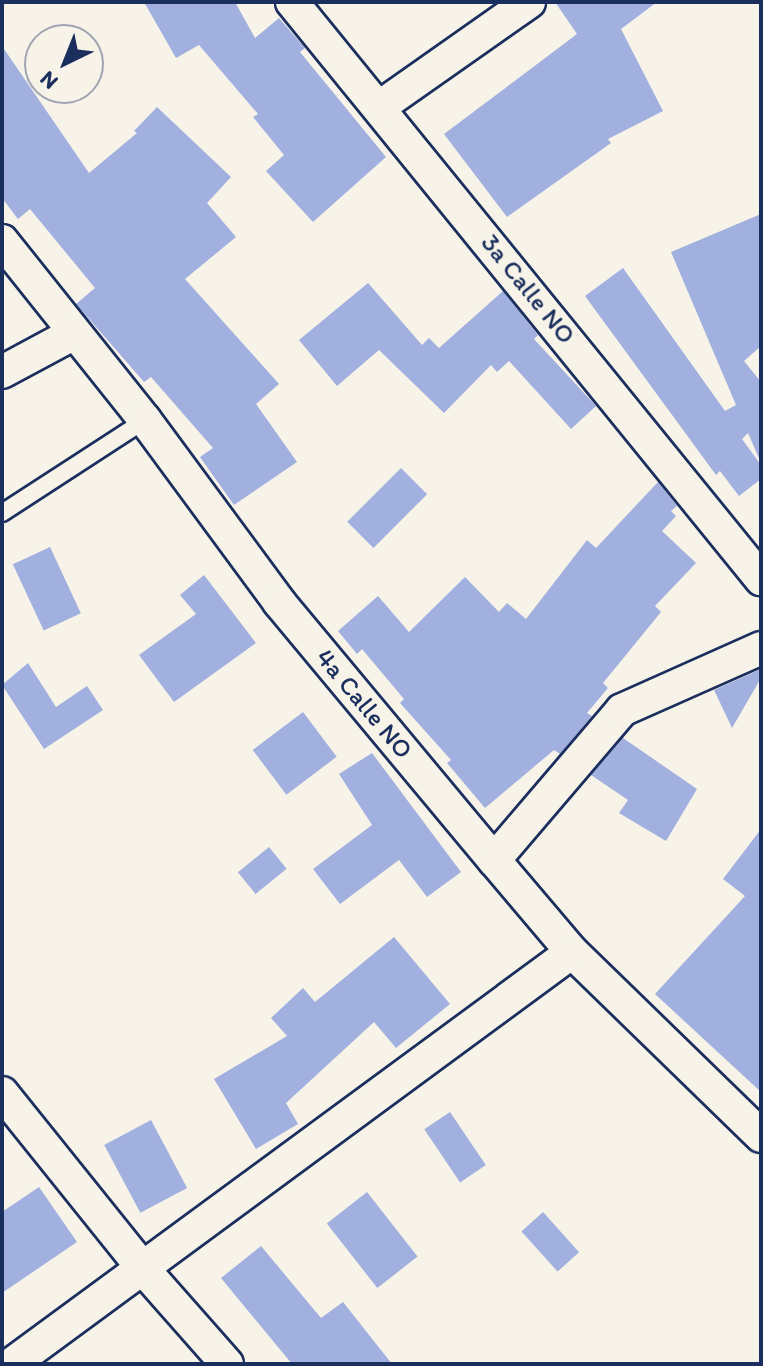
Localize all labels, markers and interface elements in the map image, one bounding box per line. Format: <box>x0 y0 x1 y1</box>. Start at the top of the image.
north arrow <box>24 24 104 104</box>
text: N <box>34 66 63 95</box>
street label: 3a Calle NO <box>474 227 582 351</box>
street label: 4a Calle NO <box>309 642 419 766</box>

